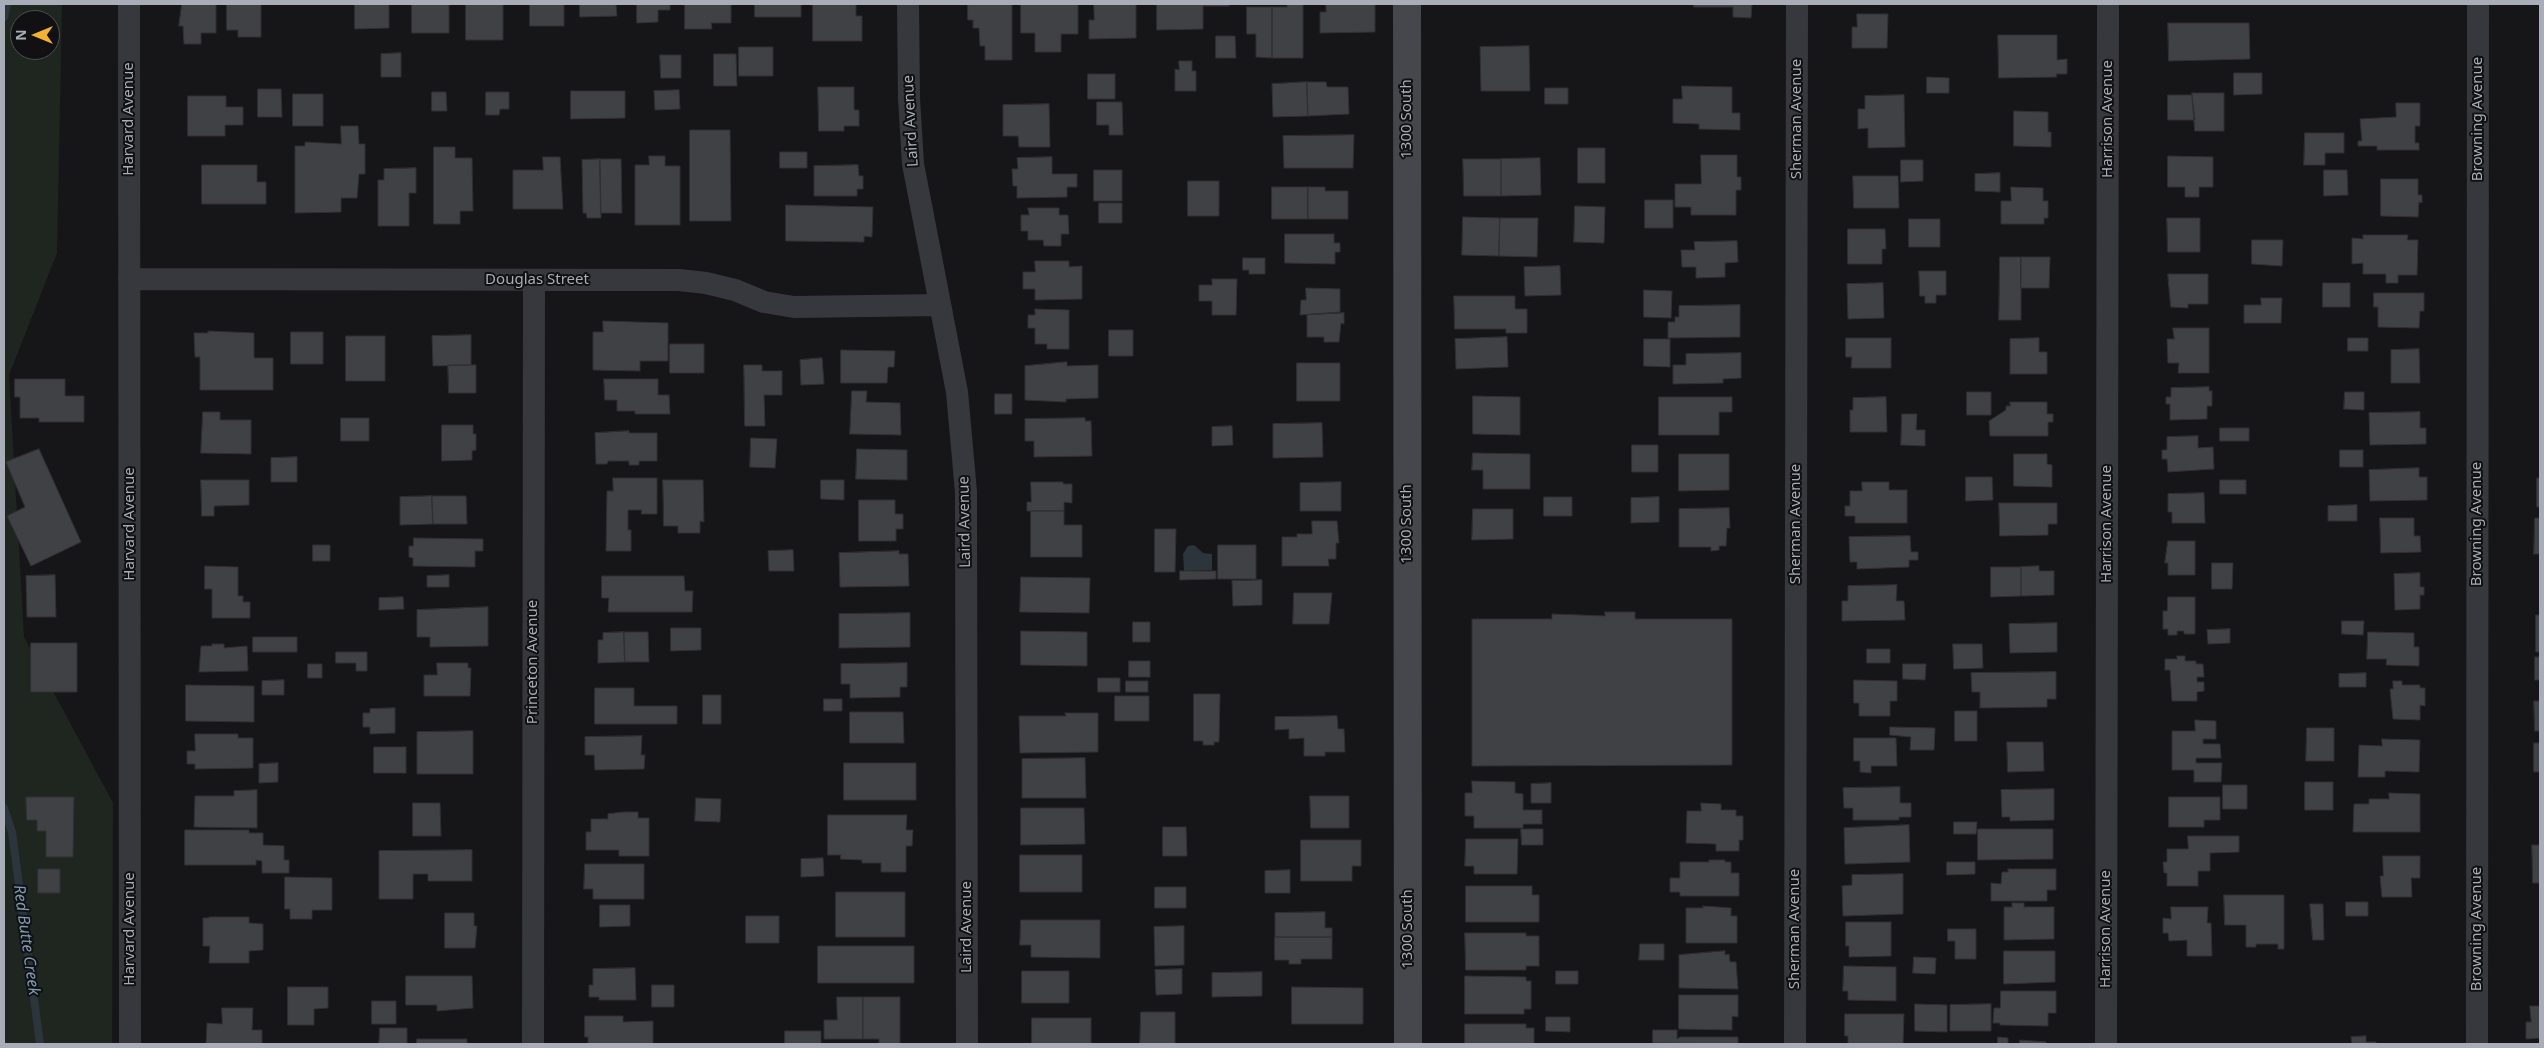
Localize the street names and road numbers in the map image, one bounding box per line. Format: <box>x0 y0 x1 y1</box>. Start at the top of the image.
street label: Browning Avenue <box>2469 57 2487 181</box>
street label: Sherman Avenue <box>1788 59 1806 179</box>
street label: Harrison Avenue <box>2099 60 2117 178</box>
street label: Harvard Avenue <box>120 62 138 176</box>
street label: Laird Avenue <box>900 75 922 167</box>
street label: 1300 South <box>1398 79 1416 159</box>
street label: Douglas Street <box>485 271 589 289</box>
street label: Browning Avenue <box>2468 462 2486 586</box>
street label: Sherman Avenue <box>1787 464 1805 584</box>
street label: Harrison Avenue <box>2098 465 2116 583</box>
street label: Harvard Avenue <box>121 467 139 581</box>
street label: Laird Avenue <box>955 476 975 568</box>
street label: 1300 South <box>1398 484 1416 564</box>
street label: Princeton Avenue <box>524 600 542 724</box>
street label: Browning Avenue <box>2468 867 2486 991</box>
street label: Sherman Avenue <box>1786 869 1804 989</box>
street label: Harrison Avenue <box>2097 870 2115 988</box>
street label: Harvard Avenue <box>121 872 139 986</box>
street label: Laird Avenue <box>958 881 976 973</box>
street label: 1300 South <box>1399 889 1417 969</box>

